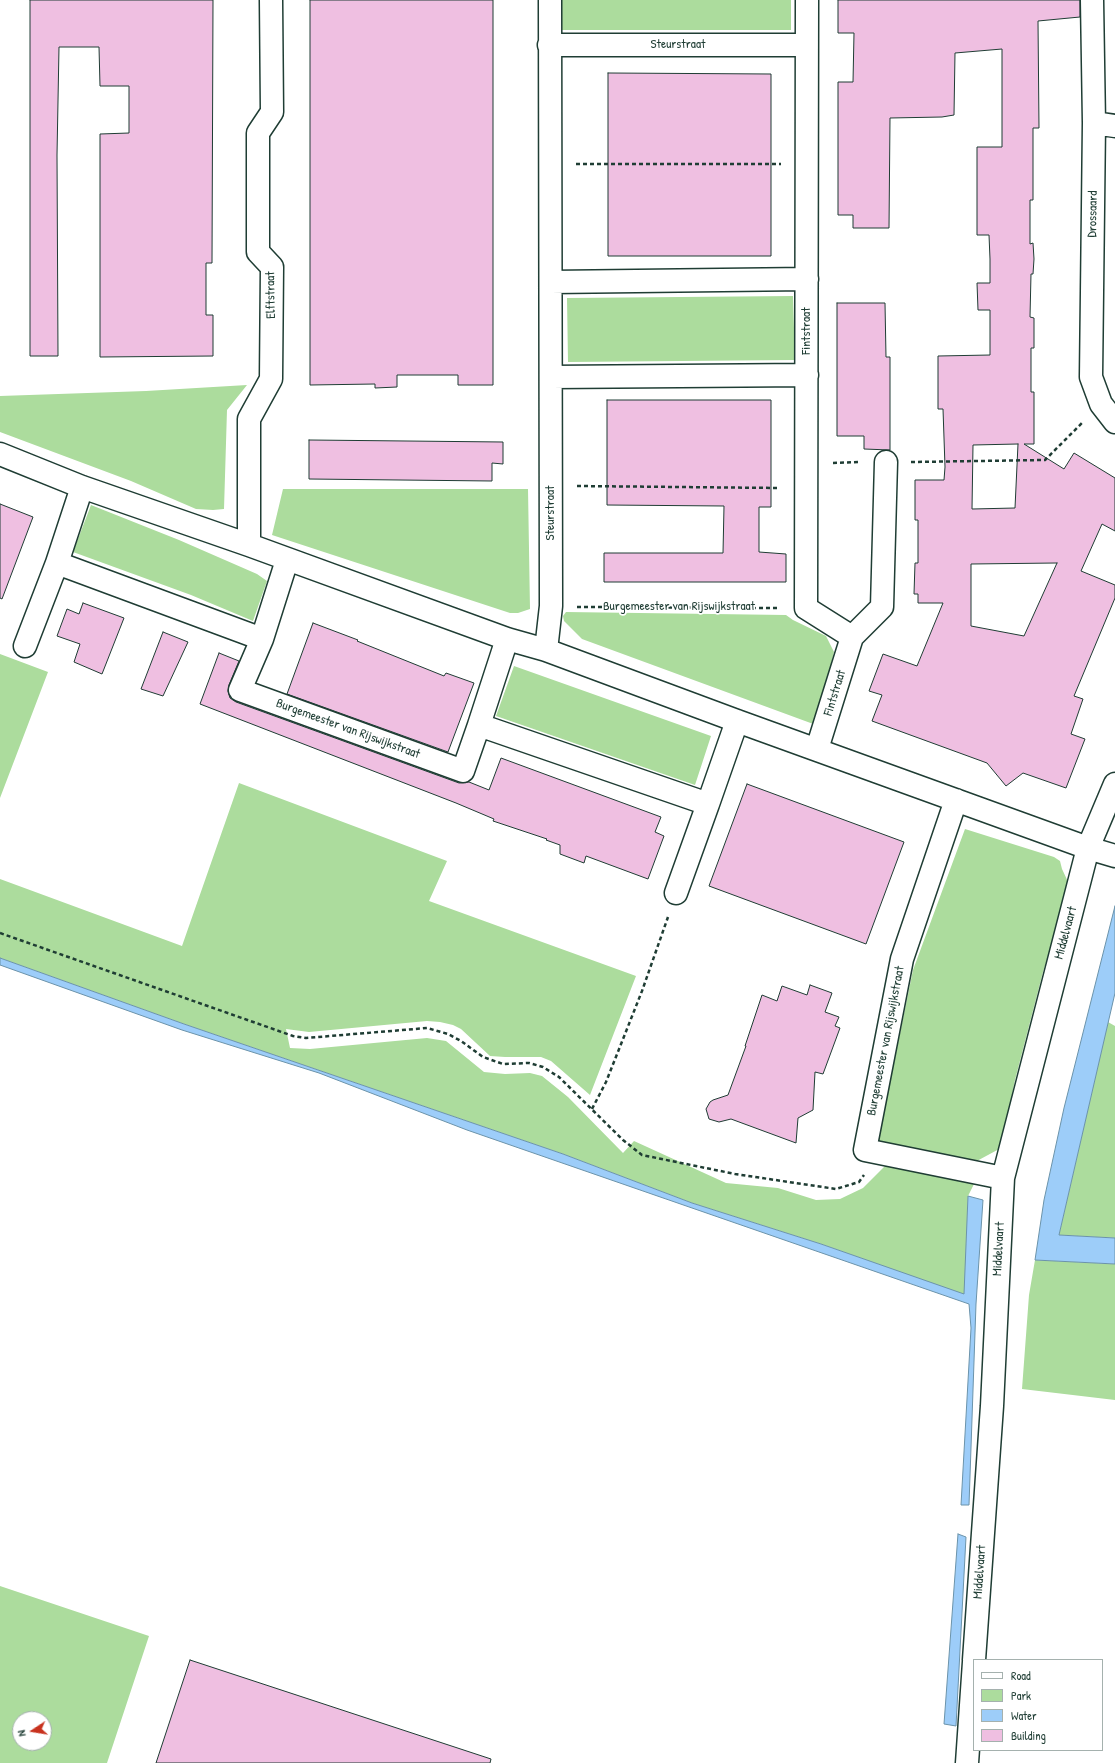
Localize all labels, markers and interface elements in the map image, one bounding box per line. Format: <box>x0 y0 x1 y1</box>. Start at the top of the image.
street label: Steurstraat <box>651 37 705 53</box>
street label: Drossaard <box>1085 191 1101 237</box>
street label: Elftstraat <box>263 271 279 319</box>
street label: Fintstraat <box>799 307 815 355</box>
street label: Steurstraat <box>543 486 559 540</box>
street label: Burgemeester van Rijswijkstraat <box>603 599 755 615</box>
street label: Fintstraat <box>821 668 849 718</box>
street label: Burgemeester van Rijswijkstraat <box>274 696 422 762</box>
street label: Middelvaart <box>1051 905 1081 961</box>
street label: Burgemeester van Rijswijkstraat <box>864 965 908 1117</box>
street label: Middelvaart <box>990 1221 1008 1277</box>
street label: Middelvaart <box>970 1544 990 1600</box>
legend <box>973 1659 1103 1751</box>
text: Road <box>1011 1667 1031 1684</box>
text: Park <box>1011 1687 1031 1704</box>
text: Water <box>1011 1707 1037 1724</box>
north arrow <box>12 1711 52 1751</box>
text: Building <box>1011 1727 1046 1744</box>
text: N <box>14 1729 29 1738</box>

